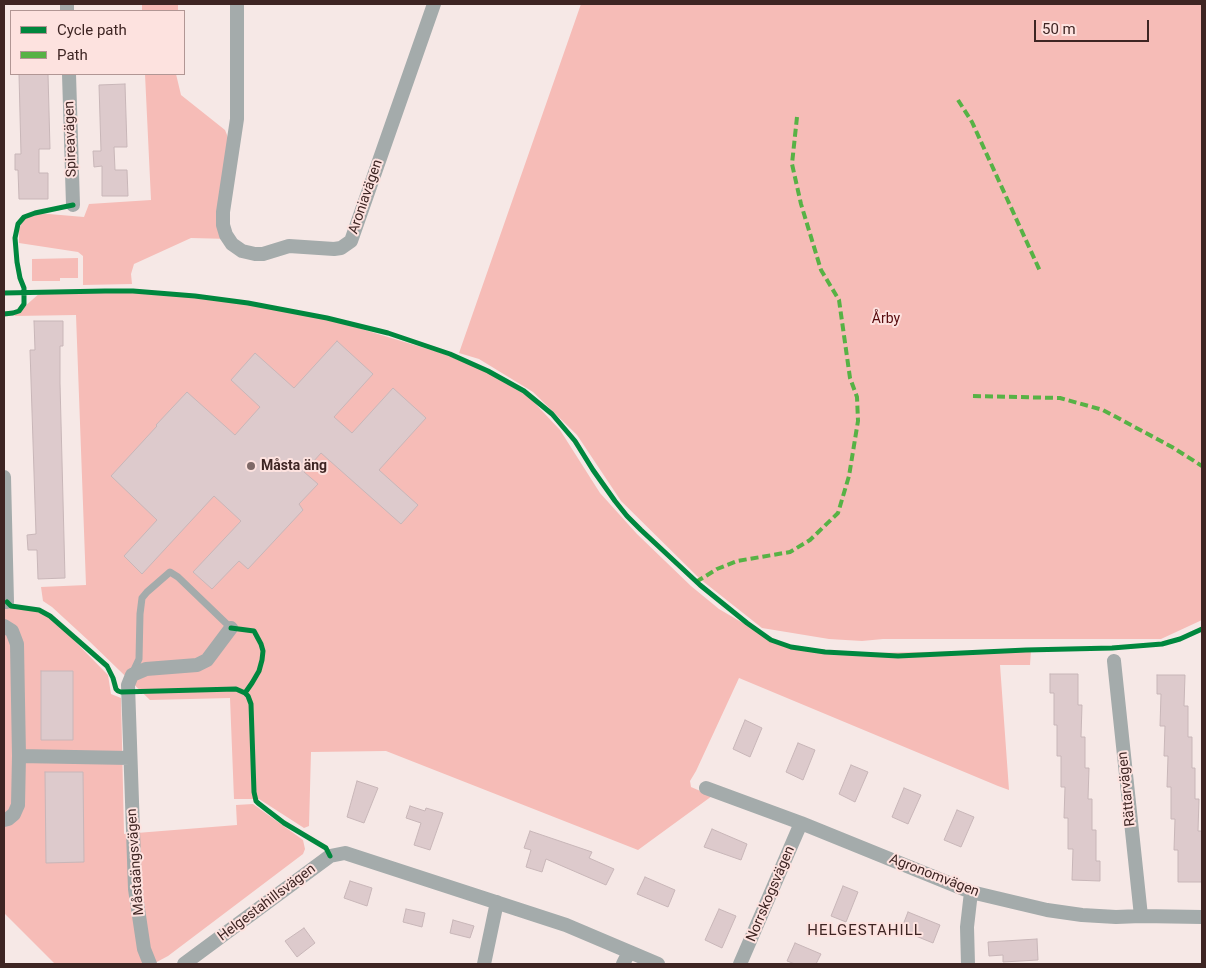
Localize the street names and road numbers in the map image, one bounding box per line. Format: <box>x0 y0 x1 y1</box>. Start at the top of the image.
street label: Spireavägen <box>61 101 81 177</box>
street label: Aroniavägen <box>345 158 387 236</box>
street label: Rättarvägen <box>1115 751 1139 827</box>
street label: Måstaängsvägen <box>124 808 148 916</box>
street label: Norrskogsvägen <box>743 844 799 944</box>
street label: Agronomvägen <box>887 851 981 901</box>
street label: Helgestahillsvägen <box>215 861 319 945</box>

